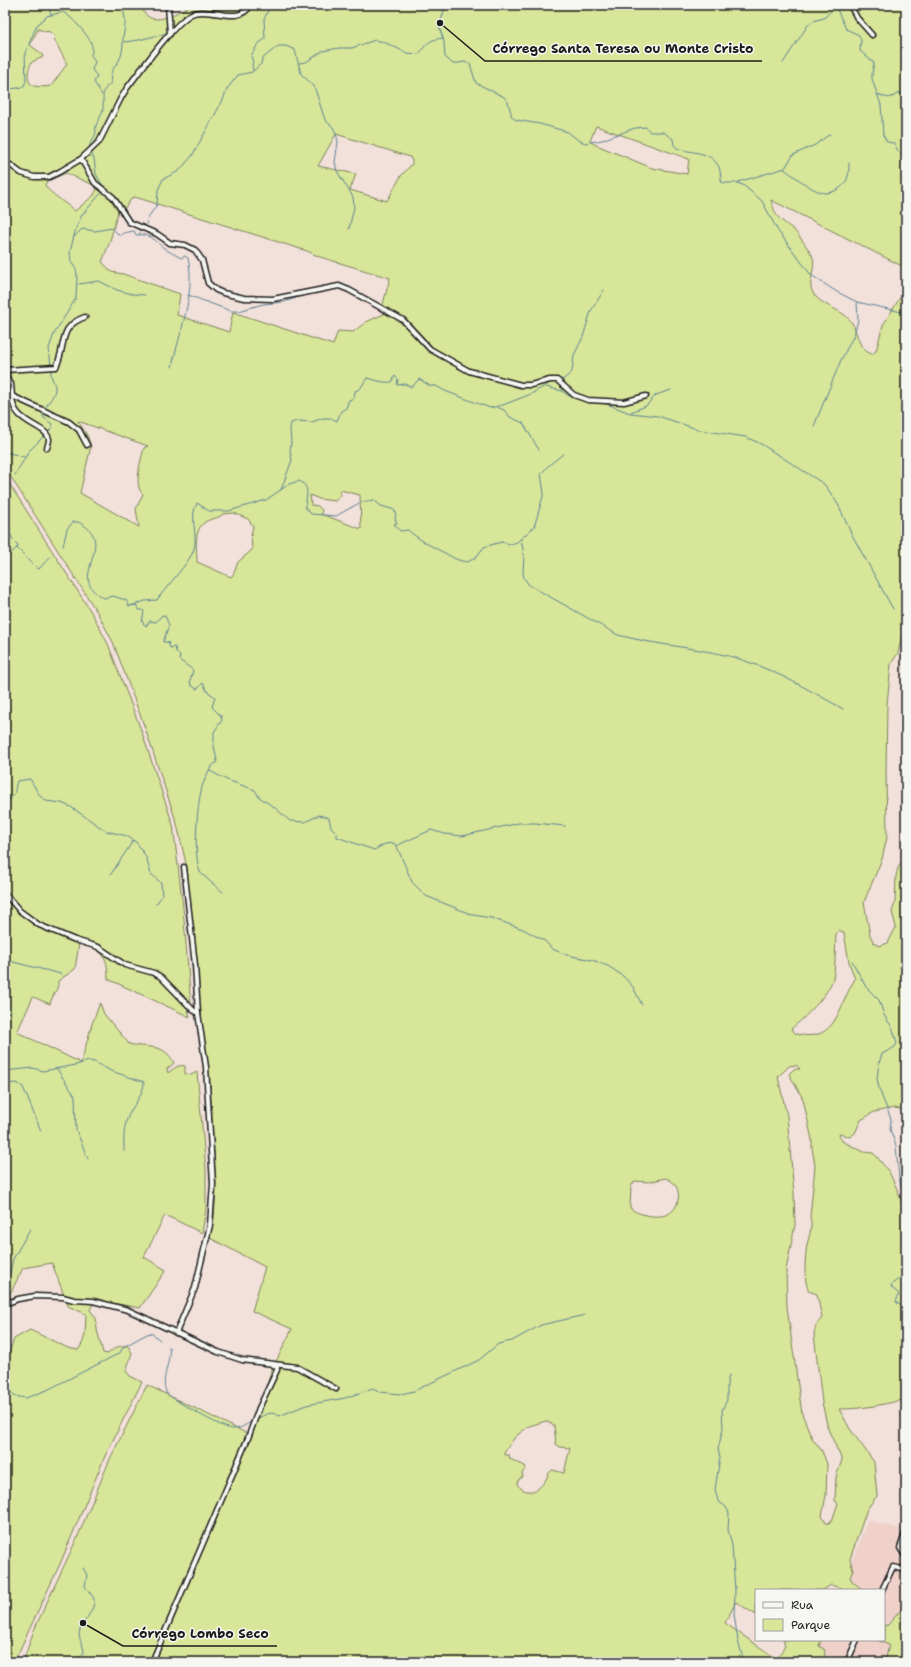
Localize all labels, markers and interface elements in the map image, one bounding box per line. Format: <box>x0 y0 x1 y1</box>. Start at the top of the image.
callout: Córrego Santa Teresa ou Monte Cristo <box>485 36 762 61</box>
text: Córrego Santa Teresa ou Monte Cristo <box>492 40 754 57</box>
legend <box>755 1589 885 1641</box>
text: Rua <box>791 1597 814 1613</box>
text: Parque <box>791 1617 830 1633</box>
callout: Córrego Lombo Seco <box>123 1621 277 1646</box>
text: Córrego Lombo Seco <box>131 1625 269 1642</box>

